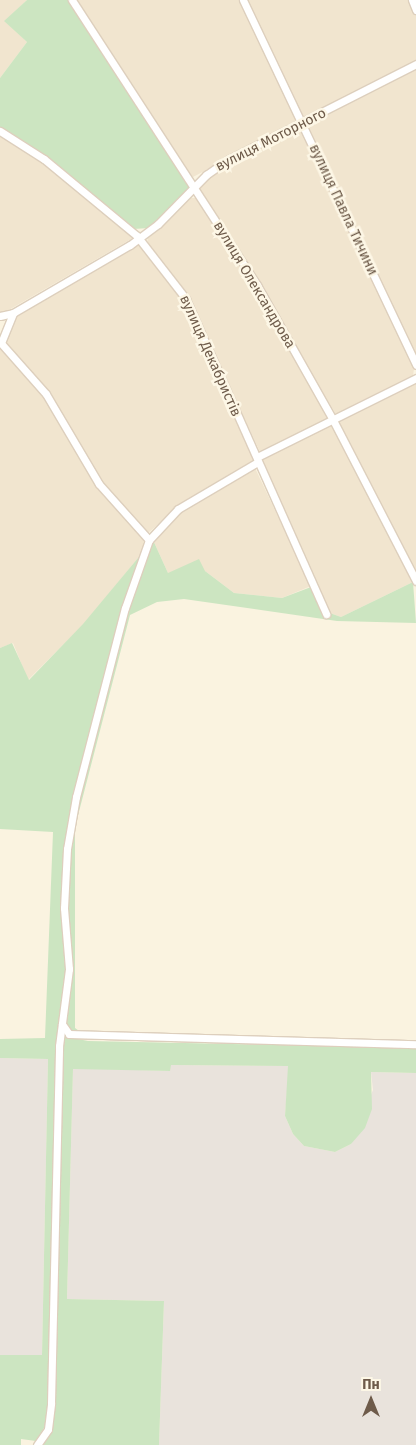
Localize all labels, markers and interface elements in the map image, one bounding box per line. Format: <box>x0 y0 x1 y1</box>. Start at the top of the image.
street label: вулиця Моторного <box>213 105 329 175</box>
street label: вулиця Павла Тичини <box>305 142 381 278</box>
street label: вулиця Олександрова <box>209 219 299 351</box>
street label: вулиця Декабристів <box>176 293 244 419</box>
north arrow <box>346 1375 396 1425</box>
text: Пн <box>362 1376 380 1393</box>

